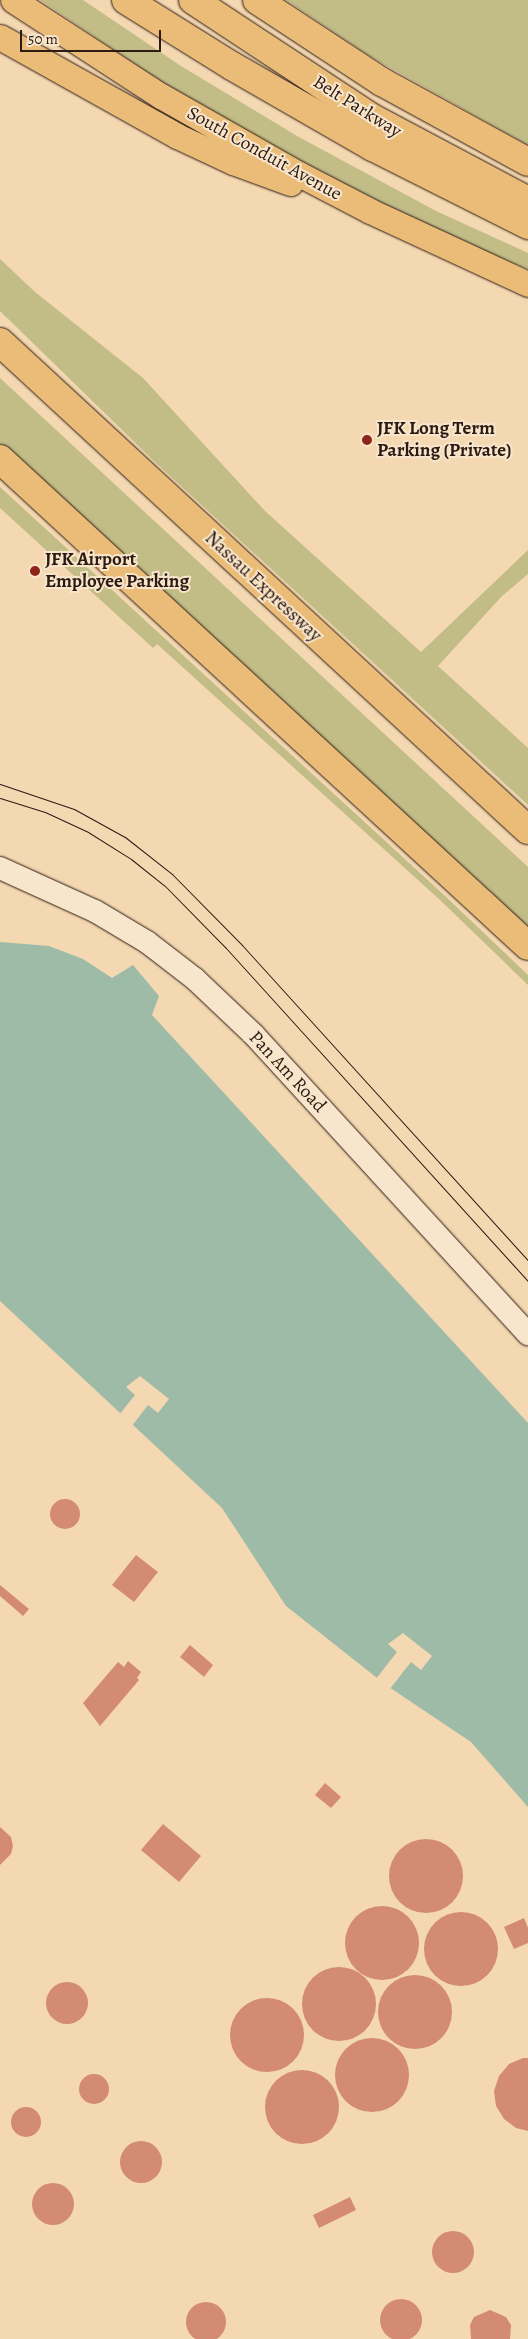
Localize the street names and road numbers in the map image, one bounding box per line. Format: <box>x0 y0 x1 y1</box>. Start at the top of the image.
street label: Belt Parkway <box>309 71 405 143</box>
street label: South Conduit Avenue <box>183 102 345 206</box>
street label: Nassau Expressway <box>200 527 326 647</box>
street label: Pan Am Road <box>244 1027 330 1117</box>

